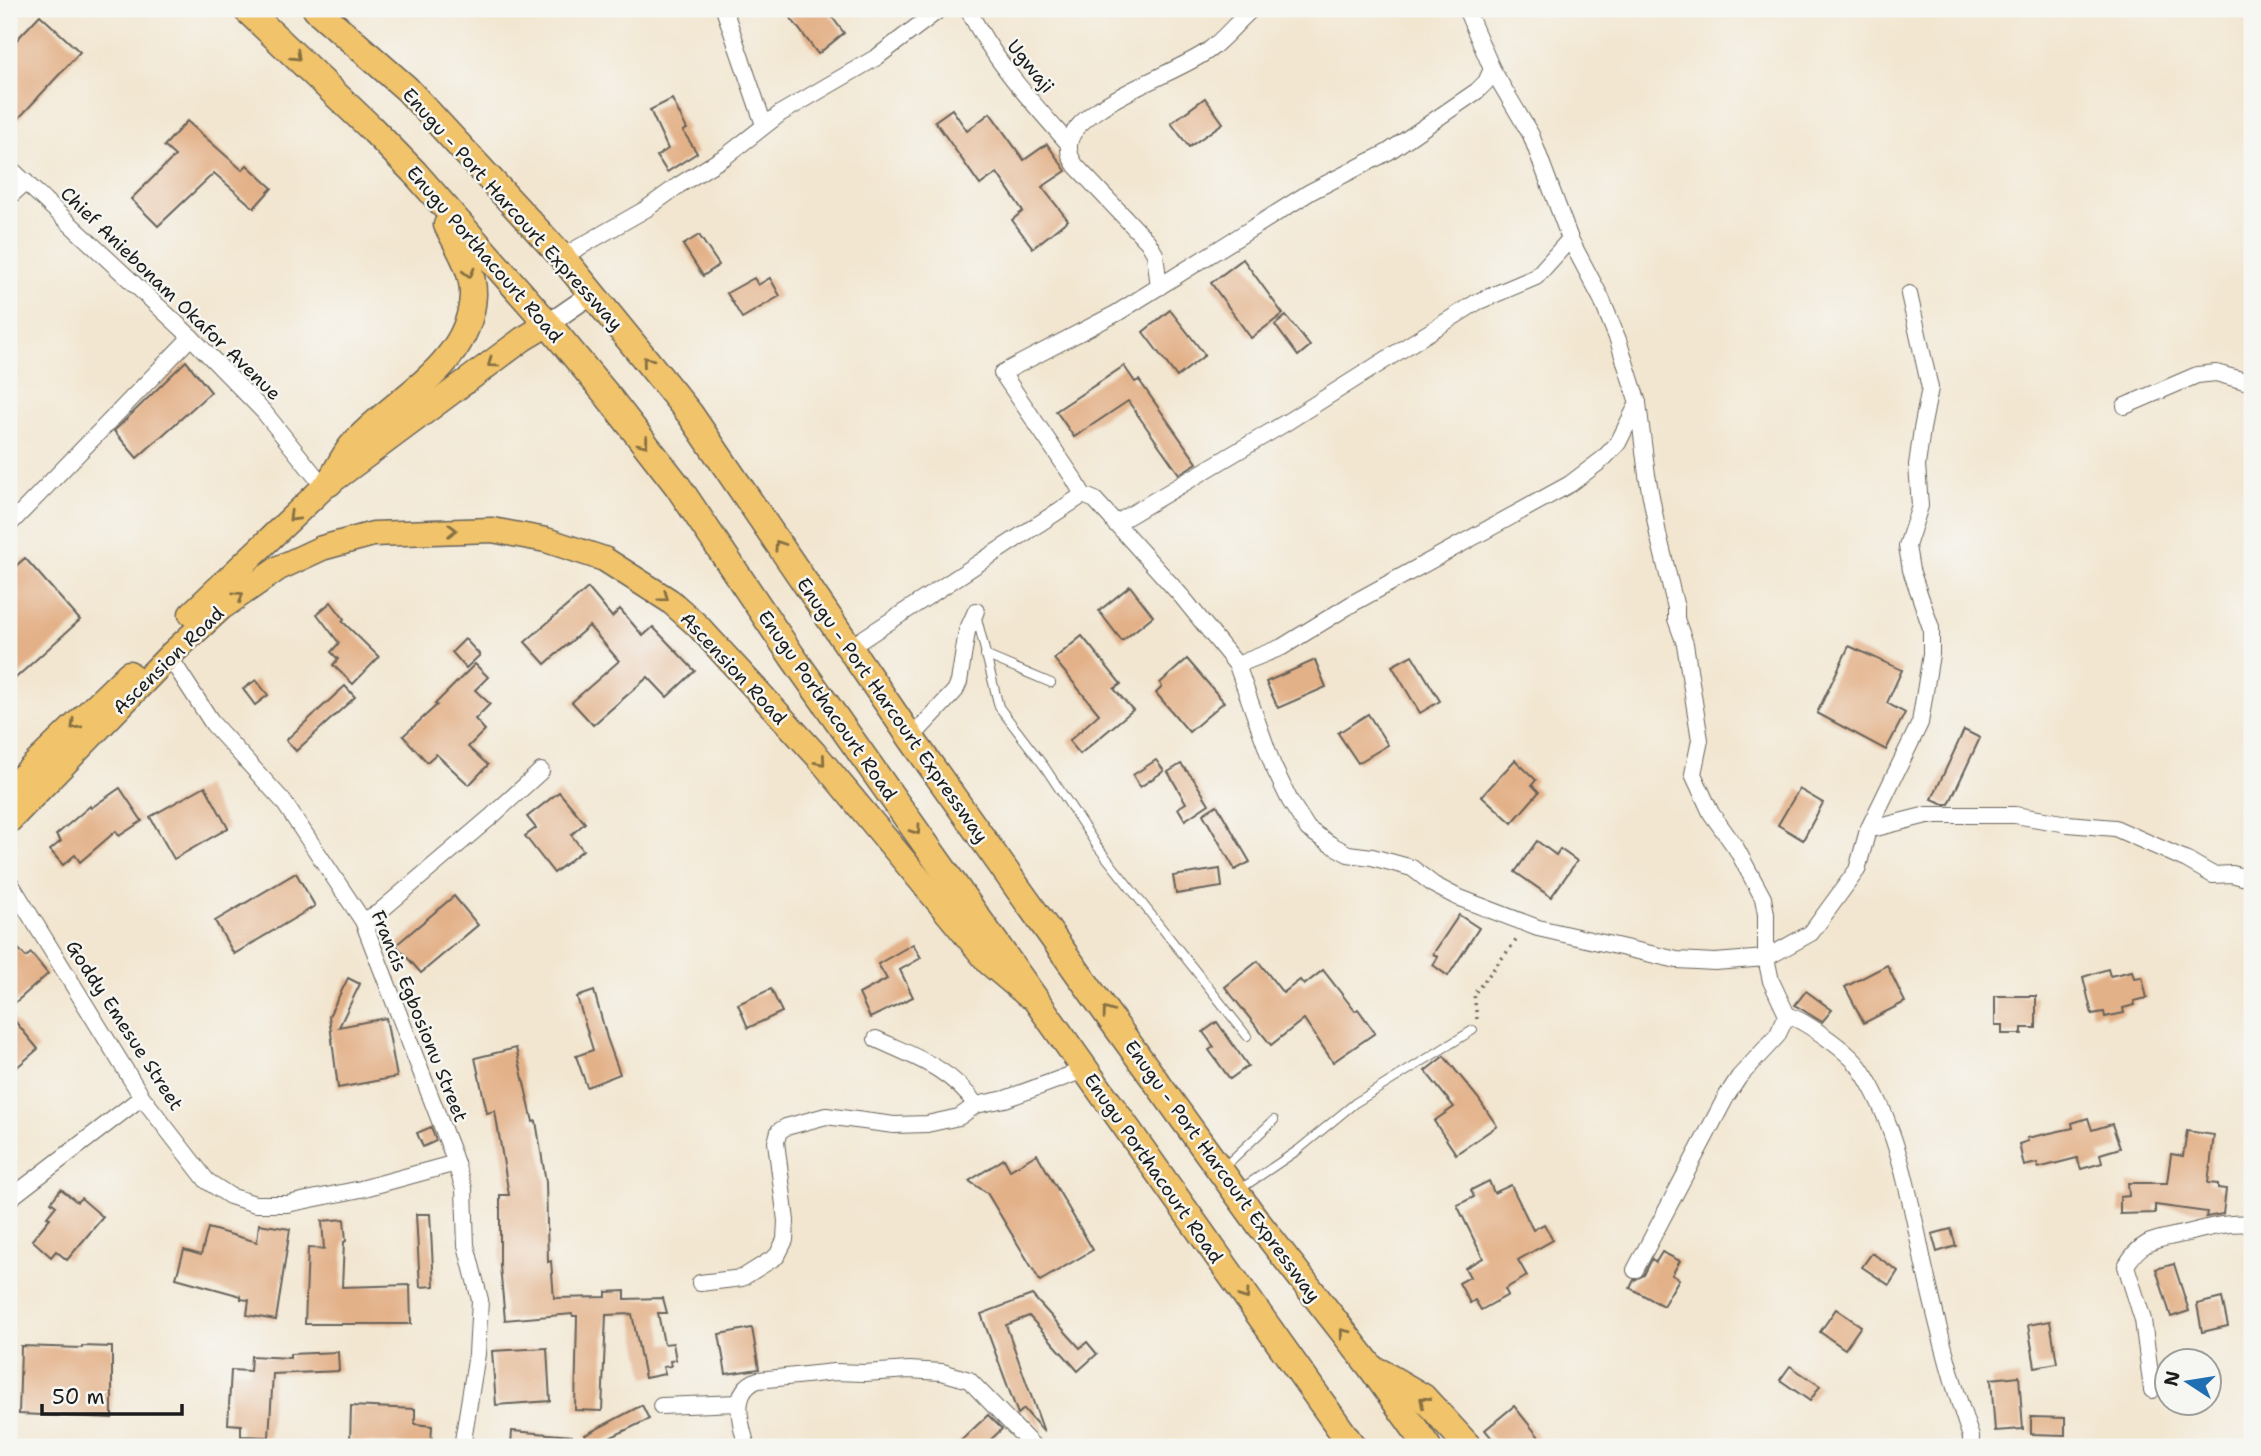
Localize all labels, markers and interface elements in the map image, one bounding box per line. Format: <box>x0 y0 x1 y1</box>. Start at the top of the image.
street label: Ugwaji <box>1001 34 1060 98</box>
one-way arrow <box>288 47 301 60</box>
street label: Enugu - Port Harcourt Expressway <box>397 83 628 336</box>
street label: Enugu Porthacourt Road <box>401 161 568 348</box>
street label: Chief Aniebonam Okafor Avenue <box>55 181 286 406</box>
one-way arrow <box>461 267 475 279</box>
one-way arrow <box>487 354 500 367</box>
one-way arrow <box>642 356 655 368</box>
one-way arrow <box>636 435 649 447</box>
one-way arrow <box>288 508 301 521</box>
one-way arrow <box>447 523 458 538</box>
one-way arrow <box>775 540 787 553</box>
street label: Enugu - Port Harcourt Expressway <box>791 573 994 848</box>
one-way arrow <box>656 589 669 602</box>
one-way arrow <box>231 591 244 604</box>
street label: Ascension Road <box>107 601 229 720</box>
street label: Enugu Porthacourt Road <box>752 605 903 805</box>
street label: Ascension Road <box>675 607 792 730</box>
one-way arrow <box>71 716 84 729</box>
one-way arrow <box>813 753 825 766</box>
one-way arrow <box>907 822 920 835</box>
street label: Francis Egbosionu Street <box>366 907 474 1126</box>
street label: Goddy Emesue Street <box>60 935 189 1115</box>
one-way arrow <box>1103 1007 1115 1020</box>
street label: Enugu - Port Harcourt Expressway <box>1119 1035 1326 1307</box>
street label: Enugu Porthacourt Road <box>1078 1068 1229 1268</box>
one-way arrow <box>1237 1287 1249 1300</box>
one-way arrow <box>1340 1328 1353 1341</box>
north arrow <box>2152 1348 2222 1418</box>
text: N <box>2158 1369 2186 1389</box>
scale bar <box>42 1372 182 1416</box>
text: 50 m <box>52 1383 105 1411</box>
one-way arrow <box>1420 1397 1433 1409</box>

